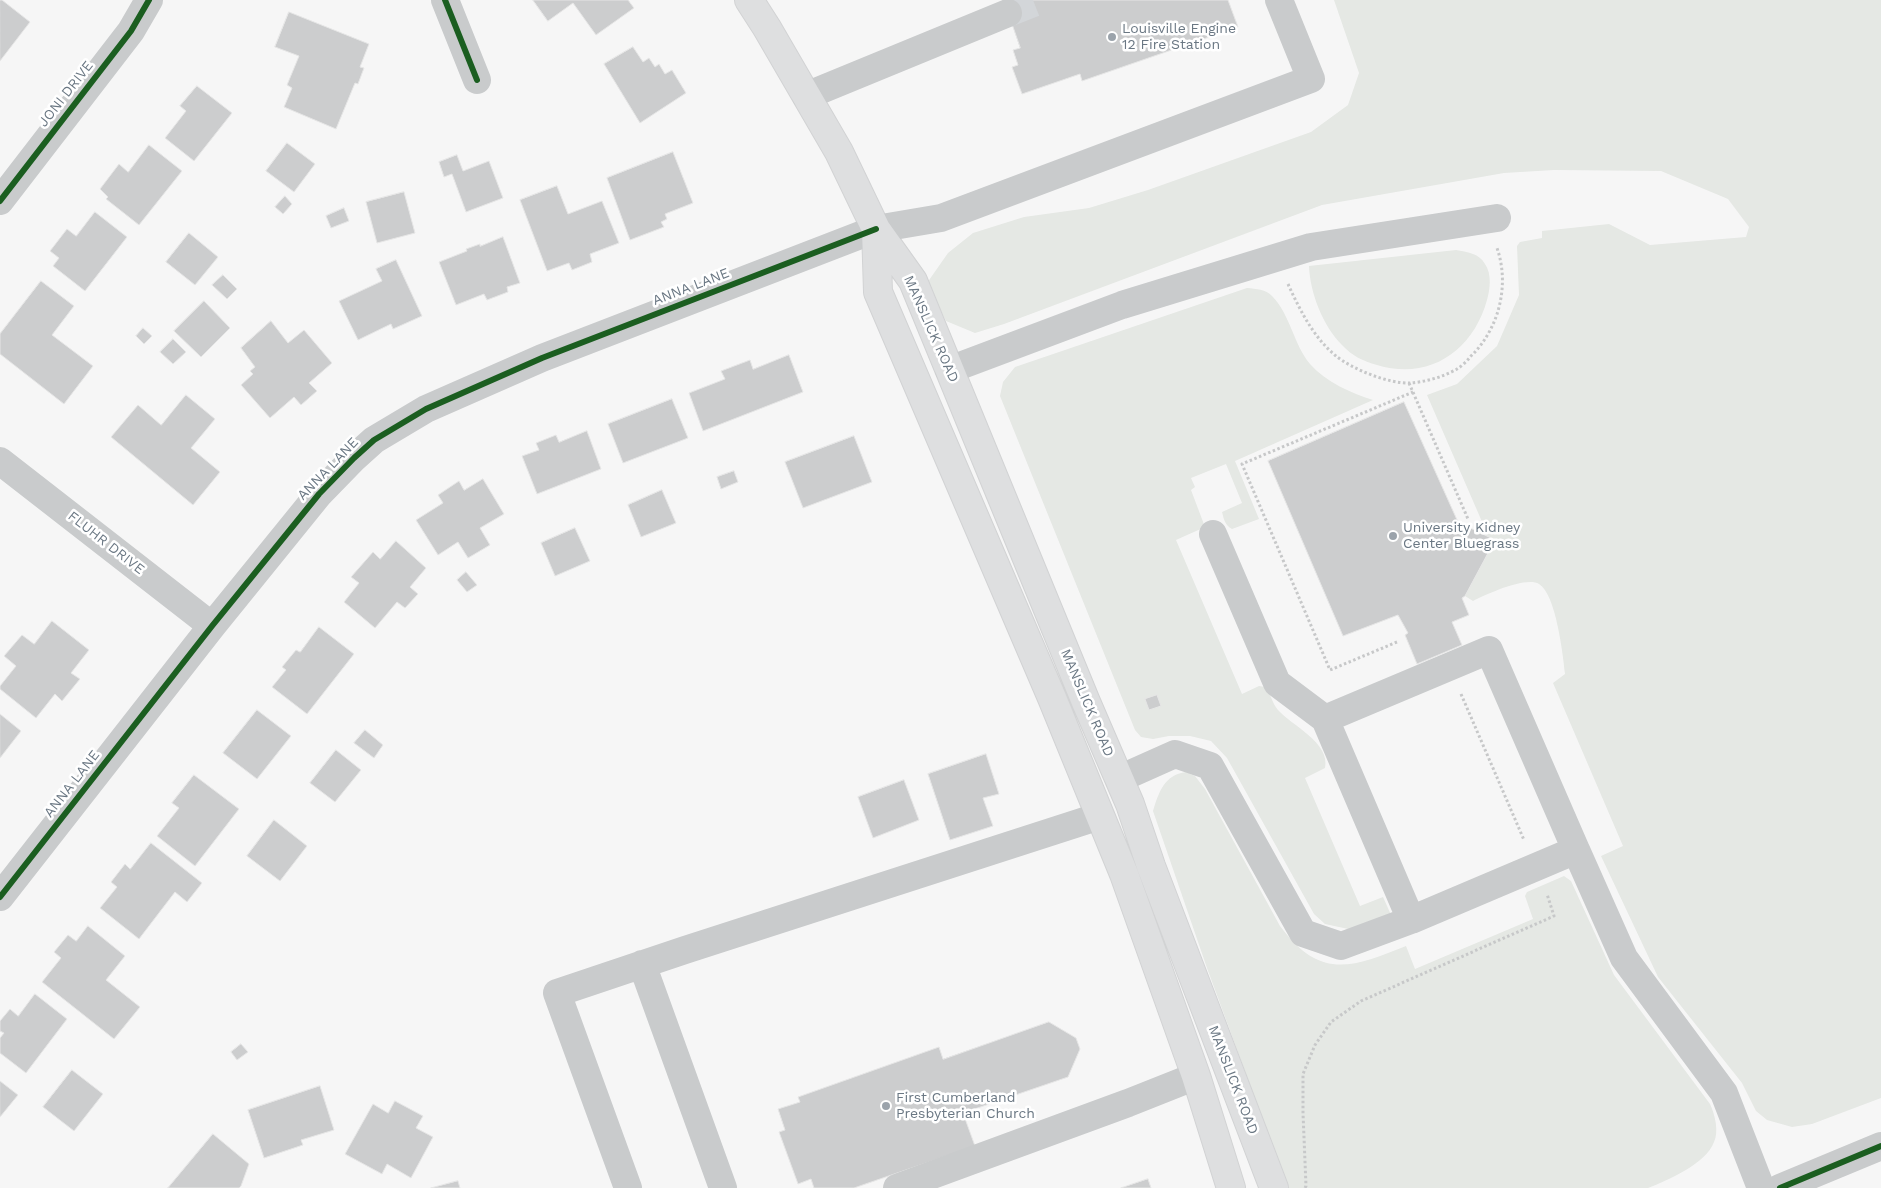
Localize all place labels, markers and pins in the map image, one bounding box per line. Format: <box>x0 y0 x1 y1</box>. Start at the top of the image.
place label: Louisville Engine 12 Fire Station <box>1122 21 1236 54</box>
marker: Louisville Engine 12 Fire Station <box>1106 31 1118 43</box>
place label: University Kidney Center Bluegrass <box>1403 520 1520 552</box>
marker: University Kidney Center Bluegrass <box>1387 530 1399 542</box>
place label: First Cumberland Presbyterian Church <box>896 1090 1035 1122</box>
marker: First Cumberland Presbyterian Church <box>880 1100 892 1112</box>

